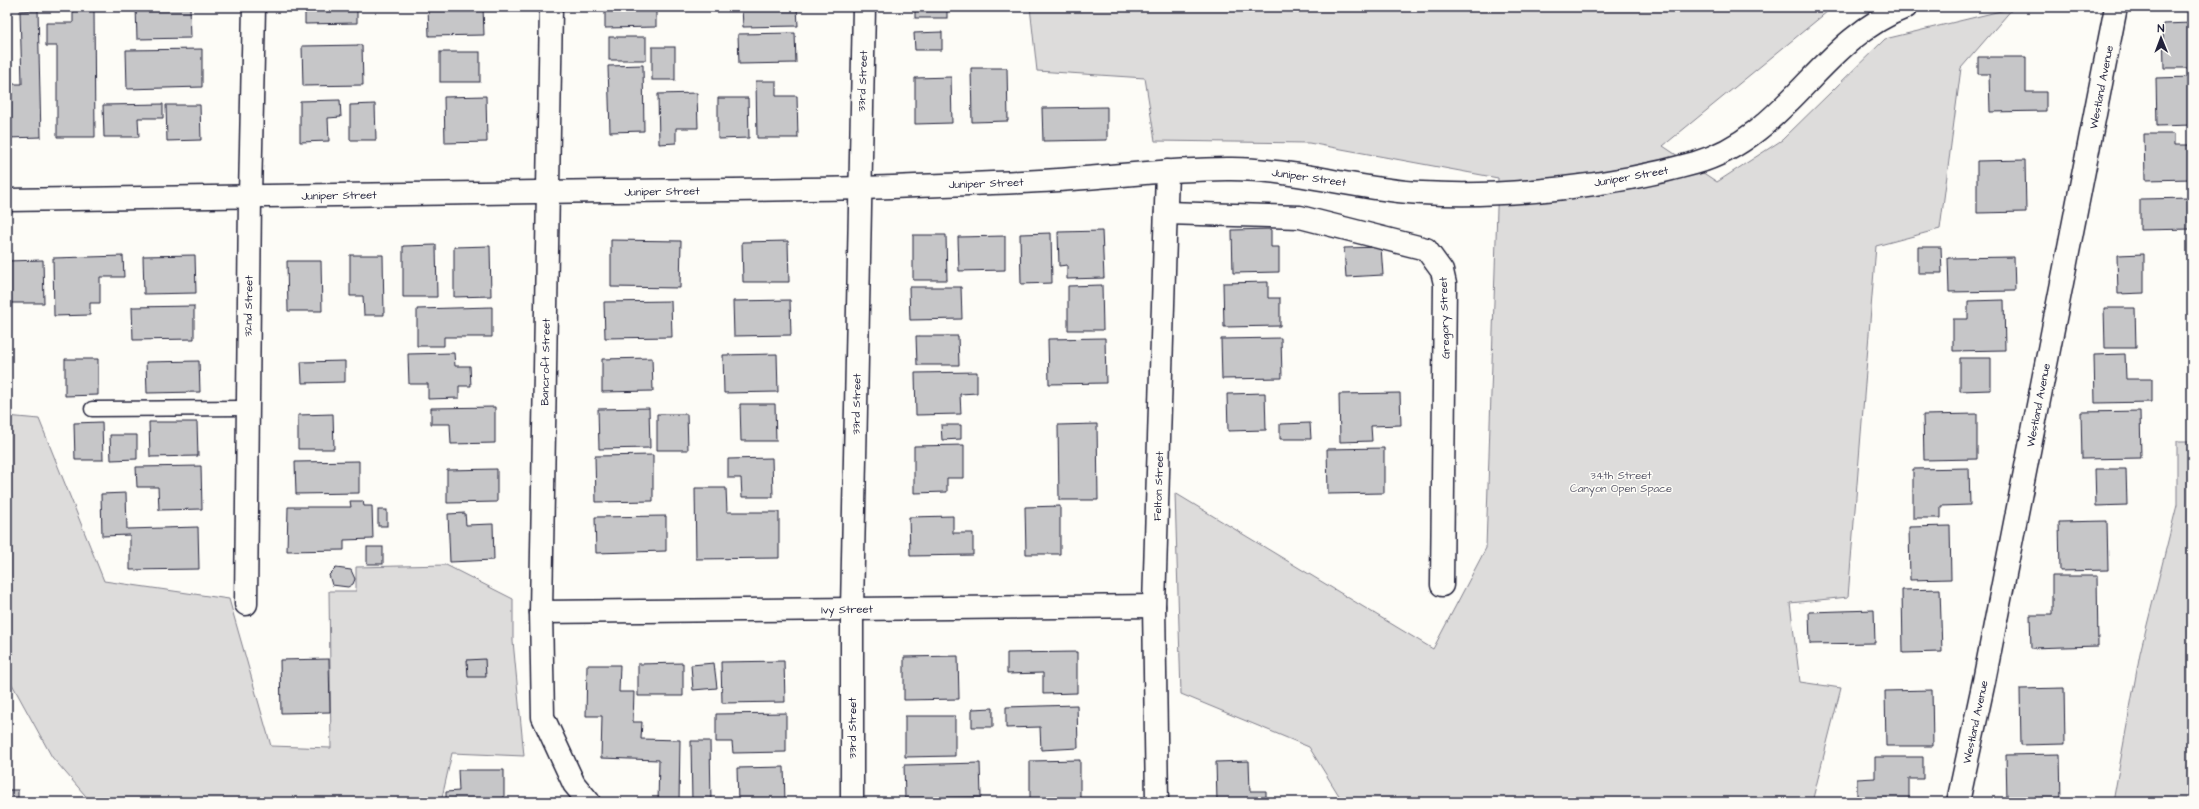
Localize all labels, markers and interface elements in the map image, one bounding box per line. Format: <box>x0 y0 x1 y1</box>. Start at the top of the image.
north arrow <box>2141 18 2181 58</box>
text: N <box>2157 21 2165 36</box>
street label: Westland Avenue <box>2086 44 2117 130</box>
street label: 33rd Street <box>854 50 871 112</box>
street label: Juniper Street <box>1593 162 1670 190</box>
street label: Juniper Street <box>1271 165 1348 190</box>
street label: Juniper Street <box>948 175 1024 192</box>
street label: Juniper Street <box>624 183 700 200</box>
street label: Juniper Street <box>301 187 377 204</box>
street label: 32nd Street <box>240 275 257 337</box>
street label: Gregory Street <box>1436 276 1454 359</box>
street label: Bancroft Street <box>537 318 554 406</box>
street label: Westland Avenue <box>2023 362 2054 448</box>
street label: 33rd Street <box>848 373 865 435</box>
street label: Felton Street <box>1150 450 1167 521</box>
park label: 34th Street Canyon Open Space <box>1570 468 1672 497</box>
street label: Ivy Street <box>821 602 874 618</box>
street label: Westland Avenue <box>1959 679 1992 765</box>
street label: 33rd Street <box>845 697 860 759</box>

